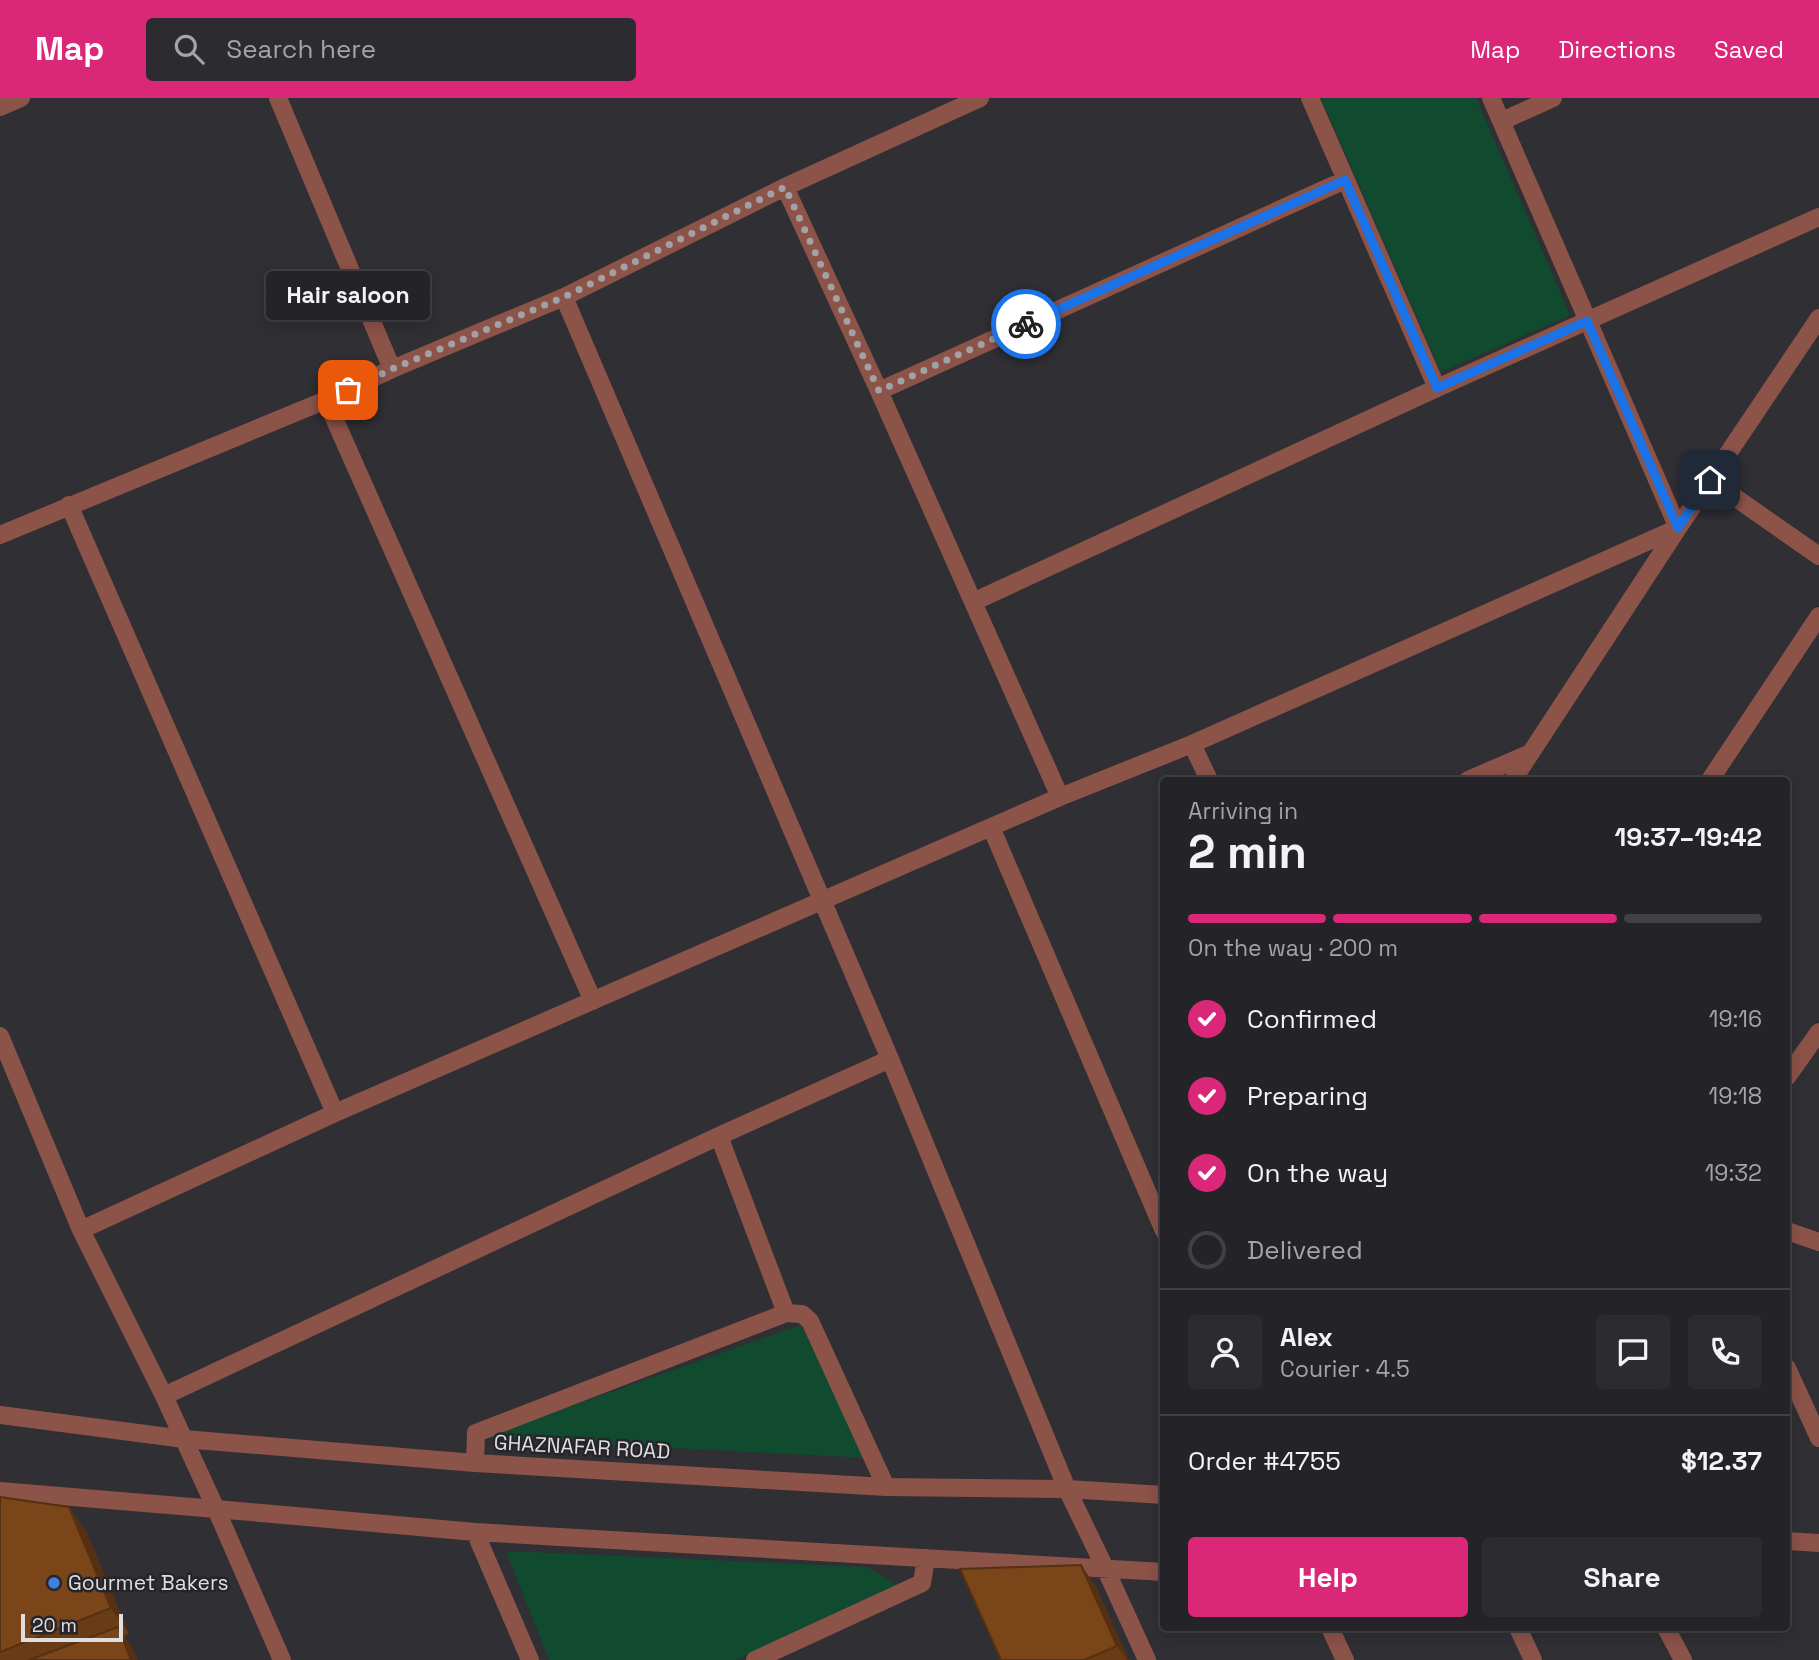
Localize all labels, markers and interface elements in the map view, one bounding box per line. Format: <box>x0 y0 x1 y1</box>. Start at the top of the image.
search box <box>146 18 636 81</box>
text: Map <box>35 28 104 70</box>
icon: search <box>170 30 208 68</box>
text: Search here <box>226 32 376 66</box>
text: Map <box>1470 34 1520 65</box>
text: Directions <box>1558 34 1676 65</box>
text: Saved <box>1714 34 1784 65</box>
callout: Hair saloon <box>266 271 430 320</box>
text: Hair saloon <box>286 280 410 310</box>
courier <box>991 289 1061 359</box>
icon: bike <box>1007 305 1045 343</box>
pin <box>318 360 378 420</box>
icon: bag <box>329 371 367 409</box>
pin <box>1680 450 1740 510</box>
icon: home <box>1691 461 1729 499</box>
text: Arriving in <box>1188 796 1298 826</box>
text: 19:37–19:42 <box>1615 820 1762 854</box>
text: 2 min <box>1188 823 1307 881</box>
text: On the way · 200 m <box>1188 933 1398 963</box>
icon: check <box>1188 1000 1226 1038</box>
text: Confirmed <box>1247 1002 1377 1036</box>
text: 19:16 <box>1709 1004 1762 1034</box>
icon: check <box>1188 1077 1226 1115</box>
text: Preparing <box>1247 1079 1368 1113</box>
text: 19:18 <box>1709 1081 1762 1111</box>
icon: check <box>1188 1154 1226 1192</box>
text: On the way <box>1247 1156 1388 1190</box>
text: 19:32 <box>1705 1158 1762 1188</box>
text: Delivered <box>1247 1233 1363 1267</box>
button: person <box>1188 1315 1262 1389</box>
button: chat <box>1596 1315 1670 1389</box>
button: phone <box>1688 1315 1762 1389</box>
text: Alex <box>1280 1320 1333 1354</box>
text: Courier · 4.5 <box>1280 1354 1410 1384</box>
street label: GHAZNAFAR ROAD <box>493 1428 671 1465</box>
text: Order #4755 <box>1188 1444 1341 1478</box>
text: $12.37 <box>1681 1444 1762 1478</box>
button: Help <box>1188 1537 1468 1617</box>
button: Share <box>1482 1537 1762 1617</box>
place label: Gourmet Bakers <box>68 1569 229 1596</box>
marker: Gourmet Bakers <box>46 1575 62 1591</box>
scale bar <box>21 1611 122 1643</box>
text: 20 m <box>32 1613 77 1638</box>

